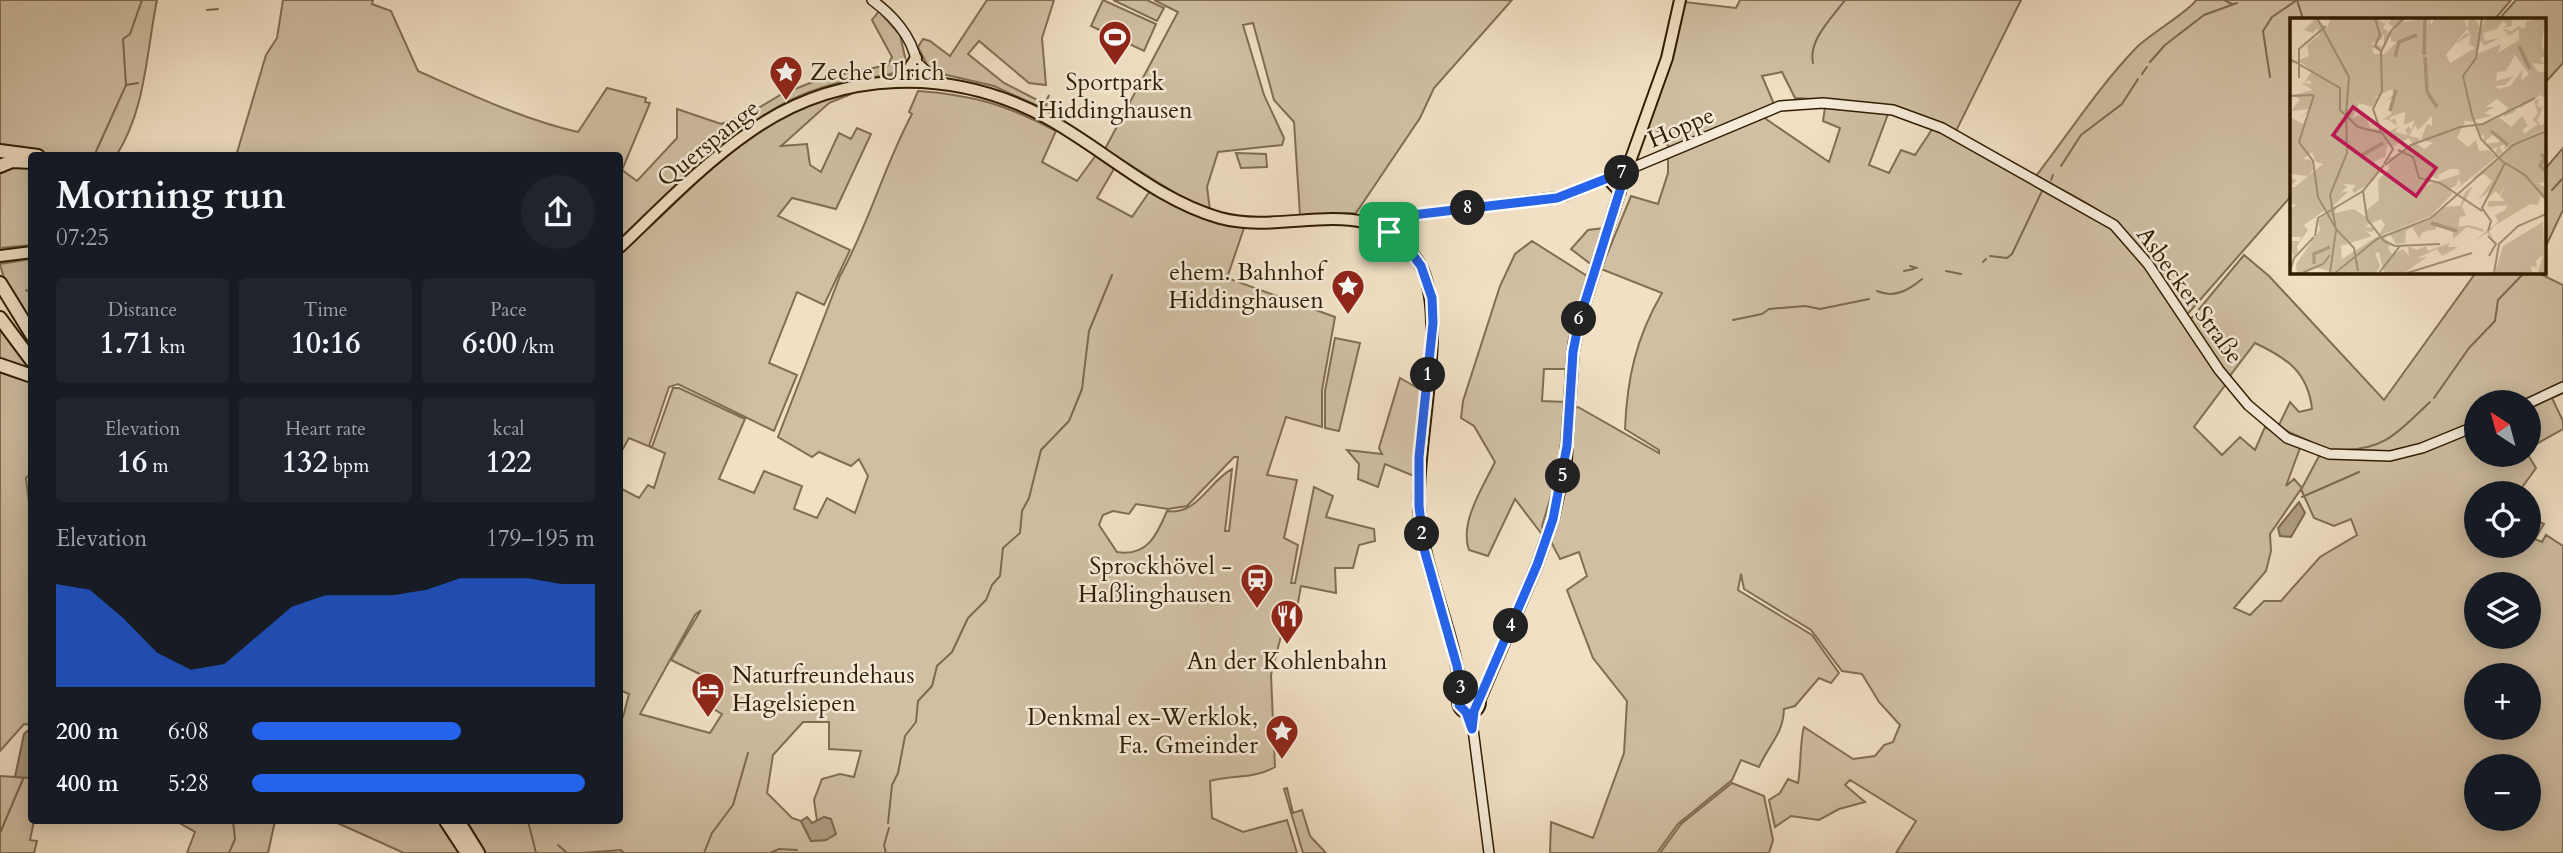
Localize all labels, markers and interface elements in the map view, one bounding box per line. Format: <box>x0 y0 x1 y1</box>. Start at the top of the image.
sports icon: Sportpark Hiddinghausen <box>1096 18 1134 67</box>
inset map <box>2290 18 2546 273</box>
place icon: Zeche Ulrich <box>767 53 805 102</box>
place label: Zeche Ulrich <box>810 56 945 89</box>
place label: Sportpark Hiddinghausen <box>1037 66 1193 127</box>
street label: Querspange <box>650 92 766 195</box>
street label: Hoppe <box>1643 99 1720 156</box>
pin: 7 <box>1604 156 1640 190</box>
text: 7 <box>1617 159 1626 185</box>
text: Morning run <box>56 170 286 222</box>
button: share <box>521 175 595 249</box>
pin: 8 <box>1450 190 1486 226</box>
text: 8 <box>1463 194 1472 220</box>
pin <box>1359 202 1419 262</box>
icon: arrive <box>1370 213 1408 251</box>
street label: Asbecker Straße <box>2128 220 2251 371</box>
text: 07:25 <box>56 222 109 253</box>
place label: ehem. Bahnhof Hiddinghausen <box>1169 256 1328 317</box>
place icon: ehem. Bahnhof Hiddinghausen <box>1329 267 1367 316</box>
text: Distance <box>108 297 177 323</box>
text: Time <box>304 297 347 323</box>
text: Pace <box>490 297 527 323</box>
pin: 6 <box>1562 302 1596 336</box>
text: 6 <box>1574 305 1583 331</box>
text: 1.71 <box>99 323 154 364</box>
text: 10:16 <box>290 323 361 364</box>
text: 6:00 <box>462 323 517 364</box>
text: km <box>154 334 186 360</box>
text: /km <box>517 334 555 360</box>
pin: 1 <box>1410 358 1446 392</box>
text: 1 <box>1423 361 1432 387</box>
north arrow <box>2464 390 2541 467</box>
map controls <box>2464 390 2541 831</box>
text: Elevation <box>105 416 180 442</box>
text: Heart rate <box>285 416 366 442</box>
text: kcal <box>493 416 524 442</box>
text: 16 <box>117 442 147 483</box>
text: 132 <box>282 442 328 483</box>
text: 122 <box>485 442 532 483</box>
text: m <box>147 453 168 479</box>
text: bpm <box>328 453 369 479</box>
pin: 5 <box>1546 458 1580 494</box>
text: 5 <box>1558 462 1567 488</box>
button: locate <box>2464 481 2541 558</box>
pin: 2 <box>1404 516 1440 552</box>
text: 2 <box>1417 520 1426 546</box>
text: Elevation <box>56 523 147 554</box>
text: 179–195 m <box>486 523 595 554</box>
place label: Sprockhövel - Haßlinghausen <box>1078 550 1232 611</box>
station icon: Sprockhövel - Haßlinghausen <box>1238 561 1276 610</box>
button: layers <box>2464 572 2541 649</box>
restaurant icon: An der Kohlenbahn <box>1268 597 1306 646</box>
pin: 4 <box>1494 608 1528 644</box>
text: 4 <box>1506 612 1515 638</box>
place label: An der Kohlenbahn <box>1187 645 1388 678</box>
place label: Naturfreundehaus Hagelsiepen <box>732 659 915 720</box>
button: + <box>2464 663 2541 740</box>
hotel icon: Naturfreundehaus Hagelsiepen <box>689 670 727 719</box>
pin: 3 <box>1444 670 1478 706</box>
text: 3 <box>1456 674 1465 700</box>
place label: Denkmal ex-Werklok, Fa. Gmeinder <box>1027 701 1258 762</box>
place icon: Denkmal ex-Werklok, Fa. Gmeinder <box>1263 712 1301 761</box>
text: 200 m <box>56 716 119 747</box>
text: 6:08 <box>168 716 209 747</box>
button: − <box>2464 754 2541 831</box>
text: 400 m <box>56 768 119 799</box>
text: 5:28 <box>168 768 209 799</box>

